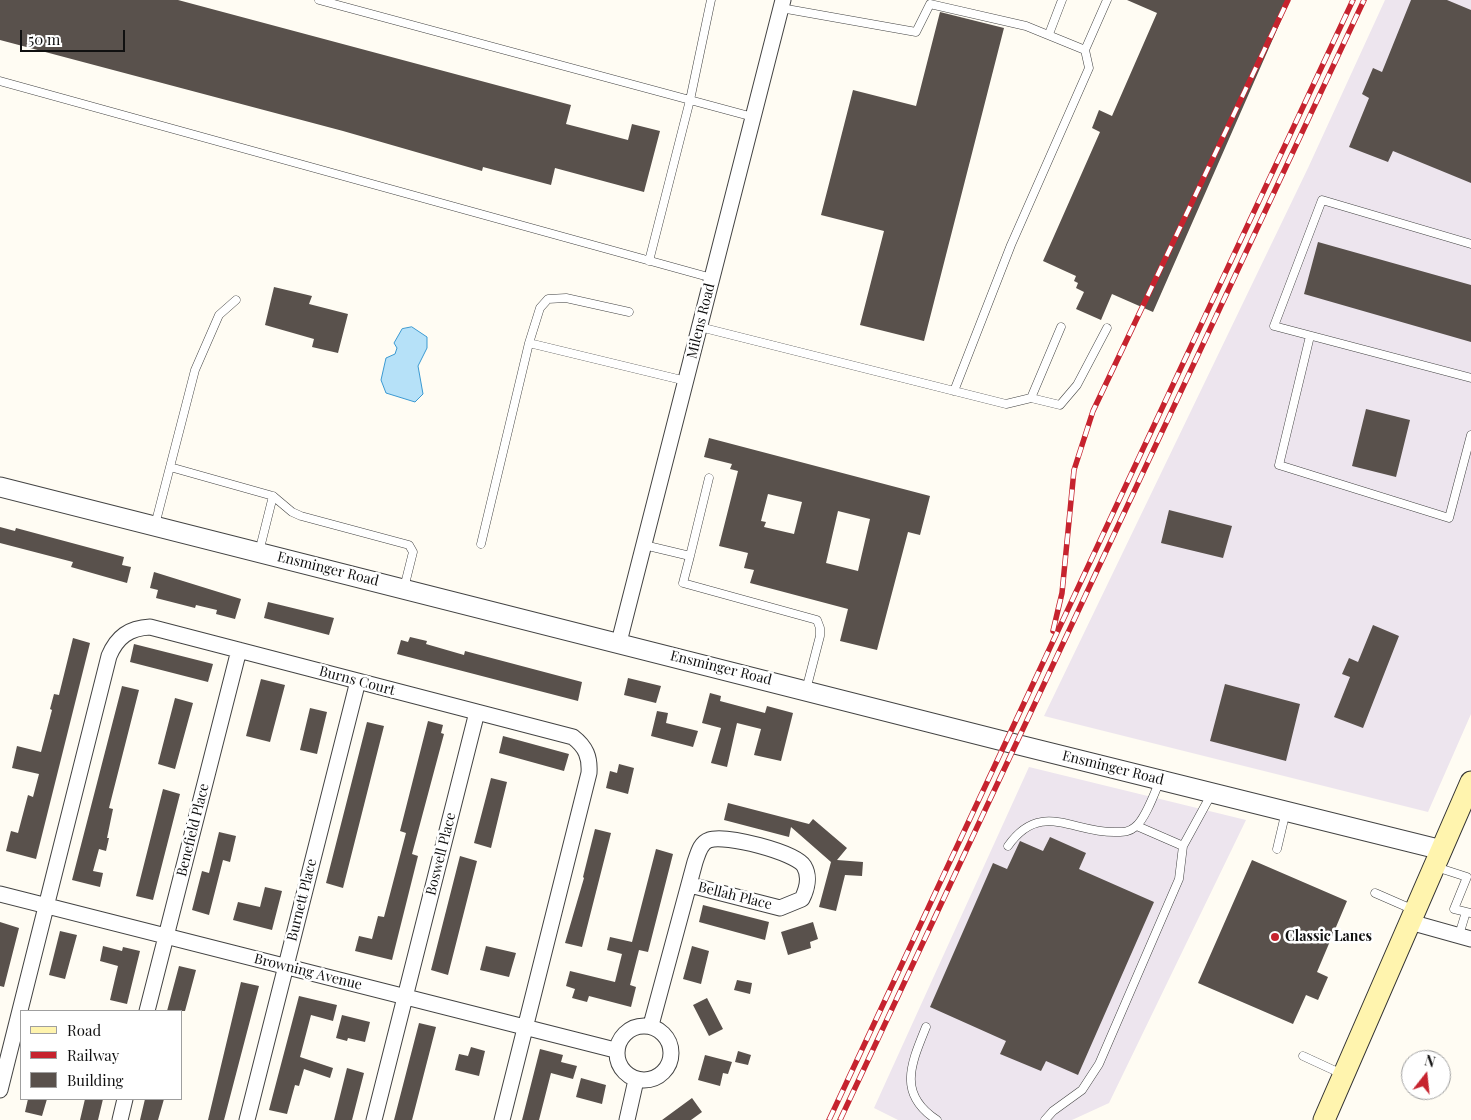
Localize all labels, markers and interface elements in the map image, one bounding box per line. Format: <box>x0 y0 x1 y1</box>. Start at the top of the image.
scale bar <box>22 20 128 52</box>
text: 50 m <box>28 29 60 49</box>
street label: Milens Road <box>684 282 718 360</box>
street label: Ensminger Road <box>276 548 380 590</box>
street label: Ensminger Road <box>669 647 773 689</box>
street label: Burns Court <box>317 663 397 699</box>
street label: Ensminger Road <box>1061 747 1165 789</box>
street label: Benefield Place <box>173 782 213 878</box>
street label: Boswell Place <box>423 811 459 897</box>
street label: Burnett Place <box>284 857 320 943</box>
street label: Bellah Place <box>696 879 774 913</box>
place label: Classic Lanes <box>1285 929 1372 945</box>
marker: Classic Lanes <box>1269 931 1281 943</box>
street label: Browning Avenue <box>252 950 364 994</box>
legend <box>20 1010 182 1100</box>
text: Road <box>67 1020 101 1040</box>
text: Railway <box>67 1045 119 1065</box>
north arrow <box>1401 1050 1451 1100</box>
text: N <box>1423 1051 1437 1072</box>
text: Building <box>67 1070 123 1090</box>

